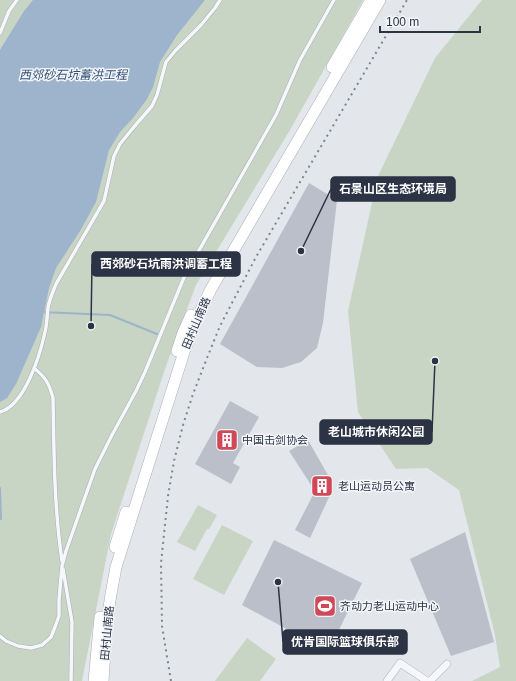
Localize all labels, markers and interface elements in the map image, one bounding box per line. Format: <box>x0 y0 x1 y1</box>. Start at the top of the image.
scale bar <box>380 8 480 34</box>
text: 100 m <box>386 15 419 29</box>
water label: 西郊砂石坑蓄洪工程 <box>19 68 129 82</box>
callout: 石景山区生态环境局 <box>331 177 455 201</box>
text: 石景山区生态环境局 <box>339 182 447 196</box>
callout: 西郊砂石坑雨洪调蓄工程 <box>92 252 240 276</box>
text: 西郊砂石坑雨洪调蓄工程 <box>100 257 232 271</box>
street label: 田村山南路 <box>180 295 212 351</box>
callout: 老山城市休闲公园 <box>320 420 432 444</box>
text: 老山城市休闲公园 <box>328 425 424 439</box>
building icon: 中国击剑协会 <box>214 427 240 453</box>
place label: 中国击剑协会 <box>242 434 308 446</box>
building icon: 老山运动员公寓 <box>309 473 335 499</box>
place label: 老山运动员公寓 <box>338 480 415 492</box>
sports icon: 齐动力老山运动中心 <box>312 593 338 619</box>
place label: 齐动力老山运动中心 <box>340 600 439 612</box>
street label: 田村山南路 <box>99 605 115 661</box>
callout: 优肯国际篮球俱乐部 <box>283 630 407 654</box>
text: 优肯国际篮球俱乐部 <box>291 635 399 649</box>

